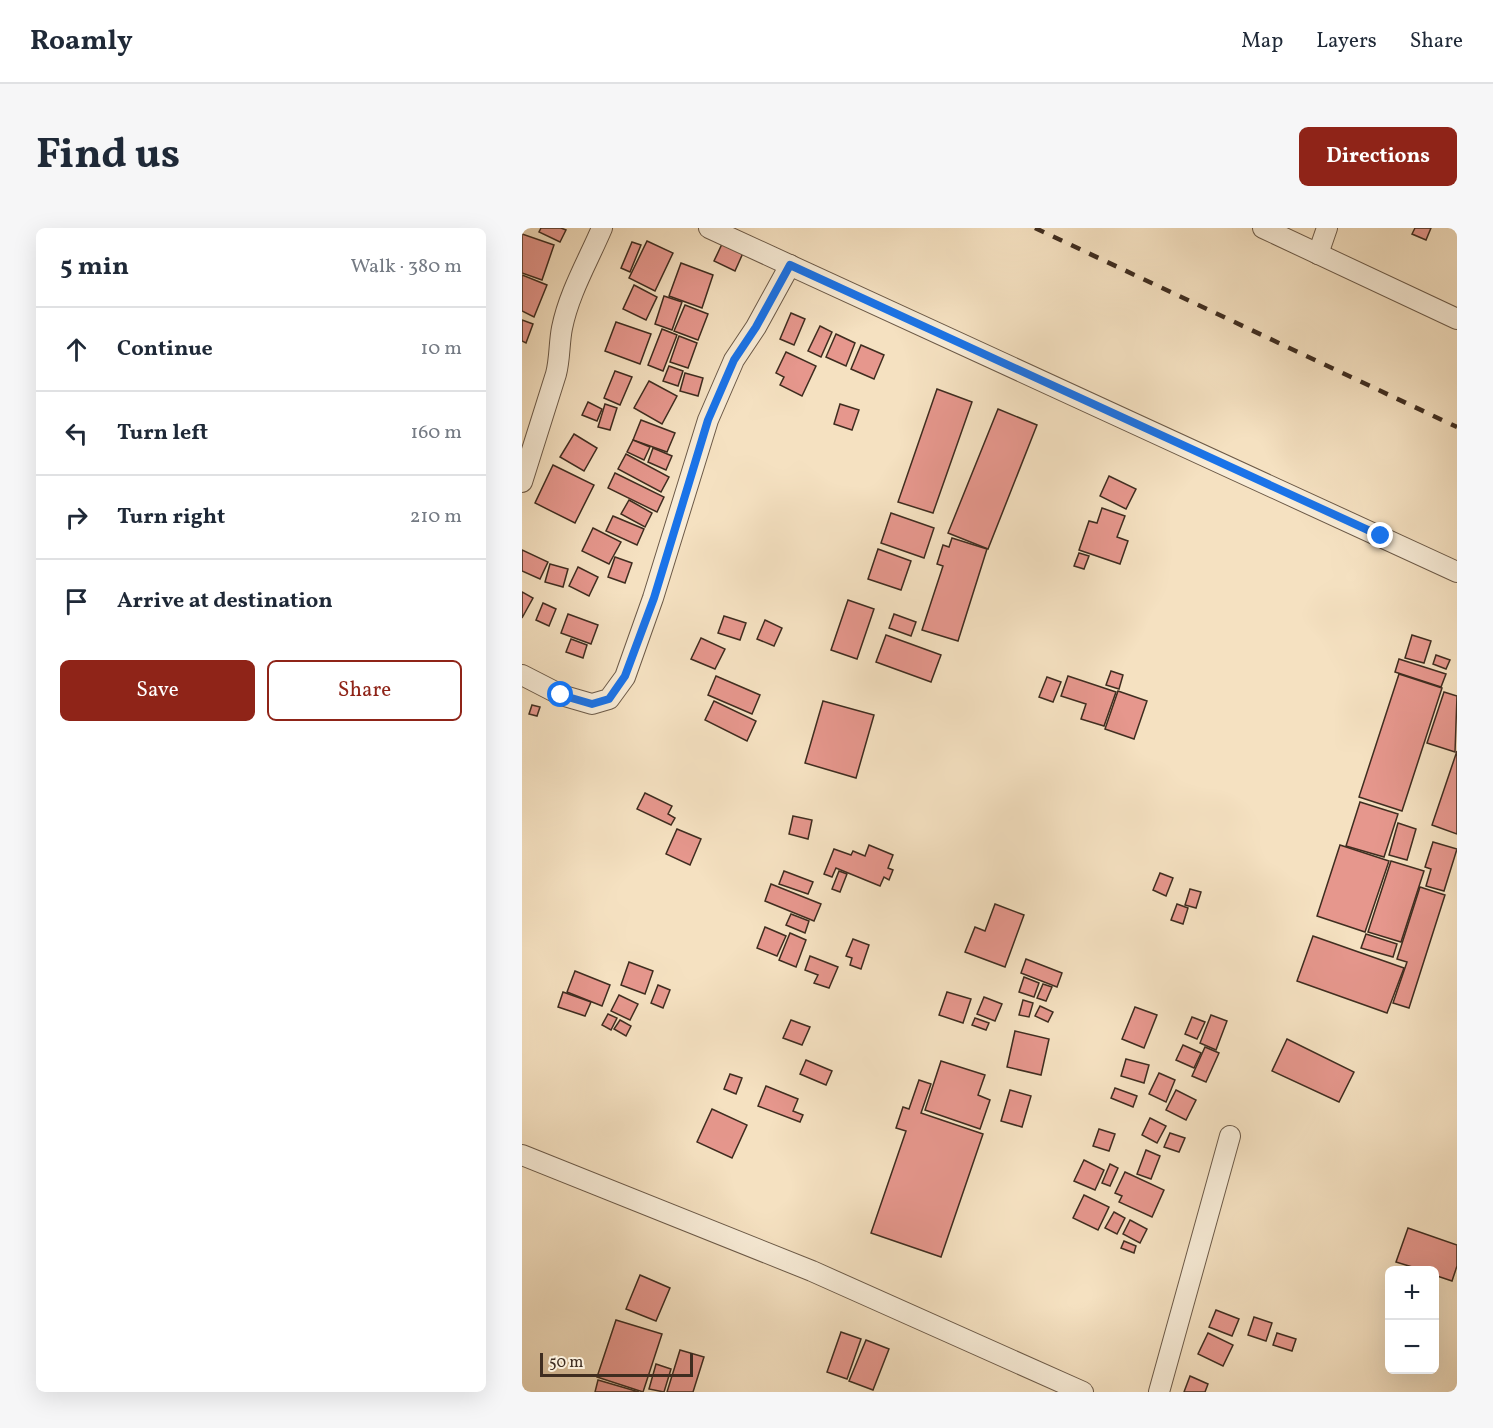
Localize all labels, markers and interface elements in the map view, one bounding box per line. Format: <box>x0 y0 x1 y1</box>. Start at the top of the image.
text: Roamly <box>30 22 133 61</box>
text: Map <box>1241 27 1283 56</box>
text: Layers <box>1316 27 1377 56</box>
text: Share <box>1410 27 1463 56</box>
text: Find us <box>36 127 180 186</box>
button: Directions <box>1299 127 1457 186</box>
text: 5 min <box>60 249 129 285</box>
text: Walk · 380 m <box>350 253 462 281</box>
icon: ahead <box>60 333 93 366</box>
text: Continue <box>117 334 213 365</box>
text: 10 m <box>421 335 462 363</box>
icon: left <box>60 417 93 450</box>
text: Turn left <box>117 418 208 449</box>
text: 160 m <box>410 419 462 447</box>
icon: right <box>60 501 93 534</box>
text: Turn right <box>117 502 225 533</box>
text: 210 m <box>410 503 462 531</box>
route end <box>1367 522 1393 548</box>
icon: arrive <box>60 585 93 618</box>
text: Arrive at destination <box>117 586 333 617</box>
button: Save <box>60 660 255 721</box>
button: Share <box>267 660 462 721</box>
route start <box>547 681 573 707</box>
map controls <box>1385 1266 1439 1374</box>
button: + <box>1385 1266 1439 1320</box>
button: − <box>1385 1320 1439 1374</box>
scale bar <box>540 1350 693 1378</box>
text: 50 m <box>549 1352 583 1374</box>

